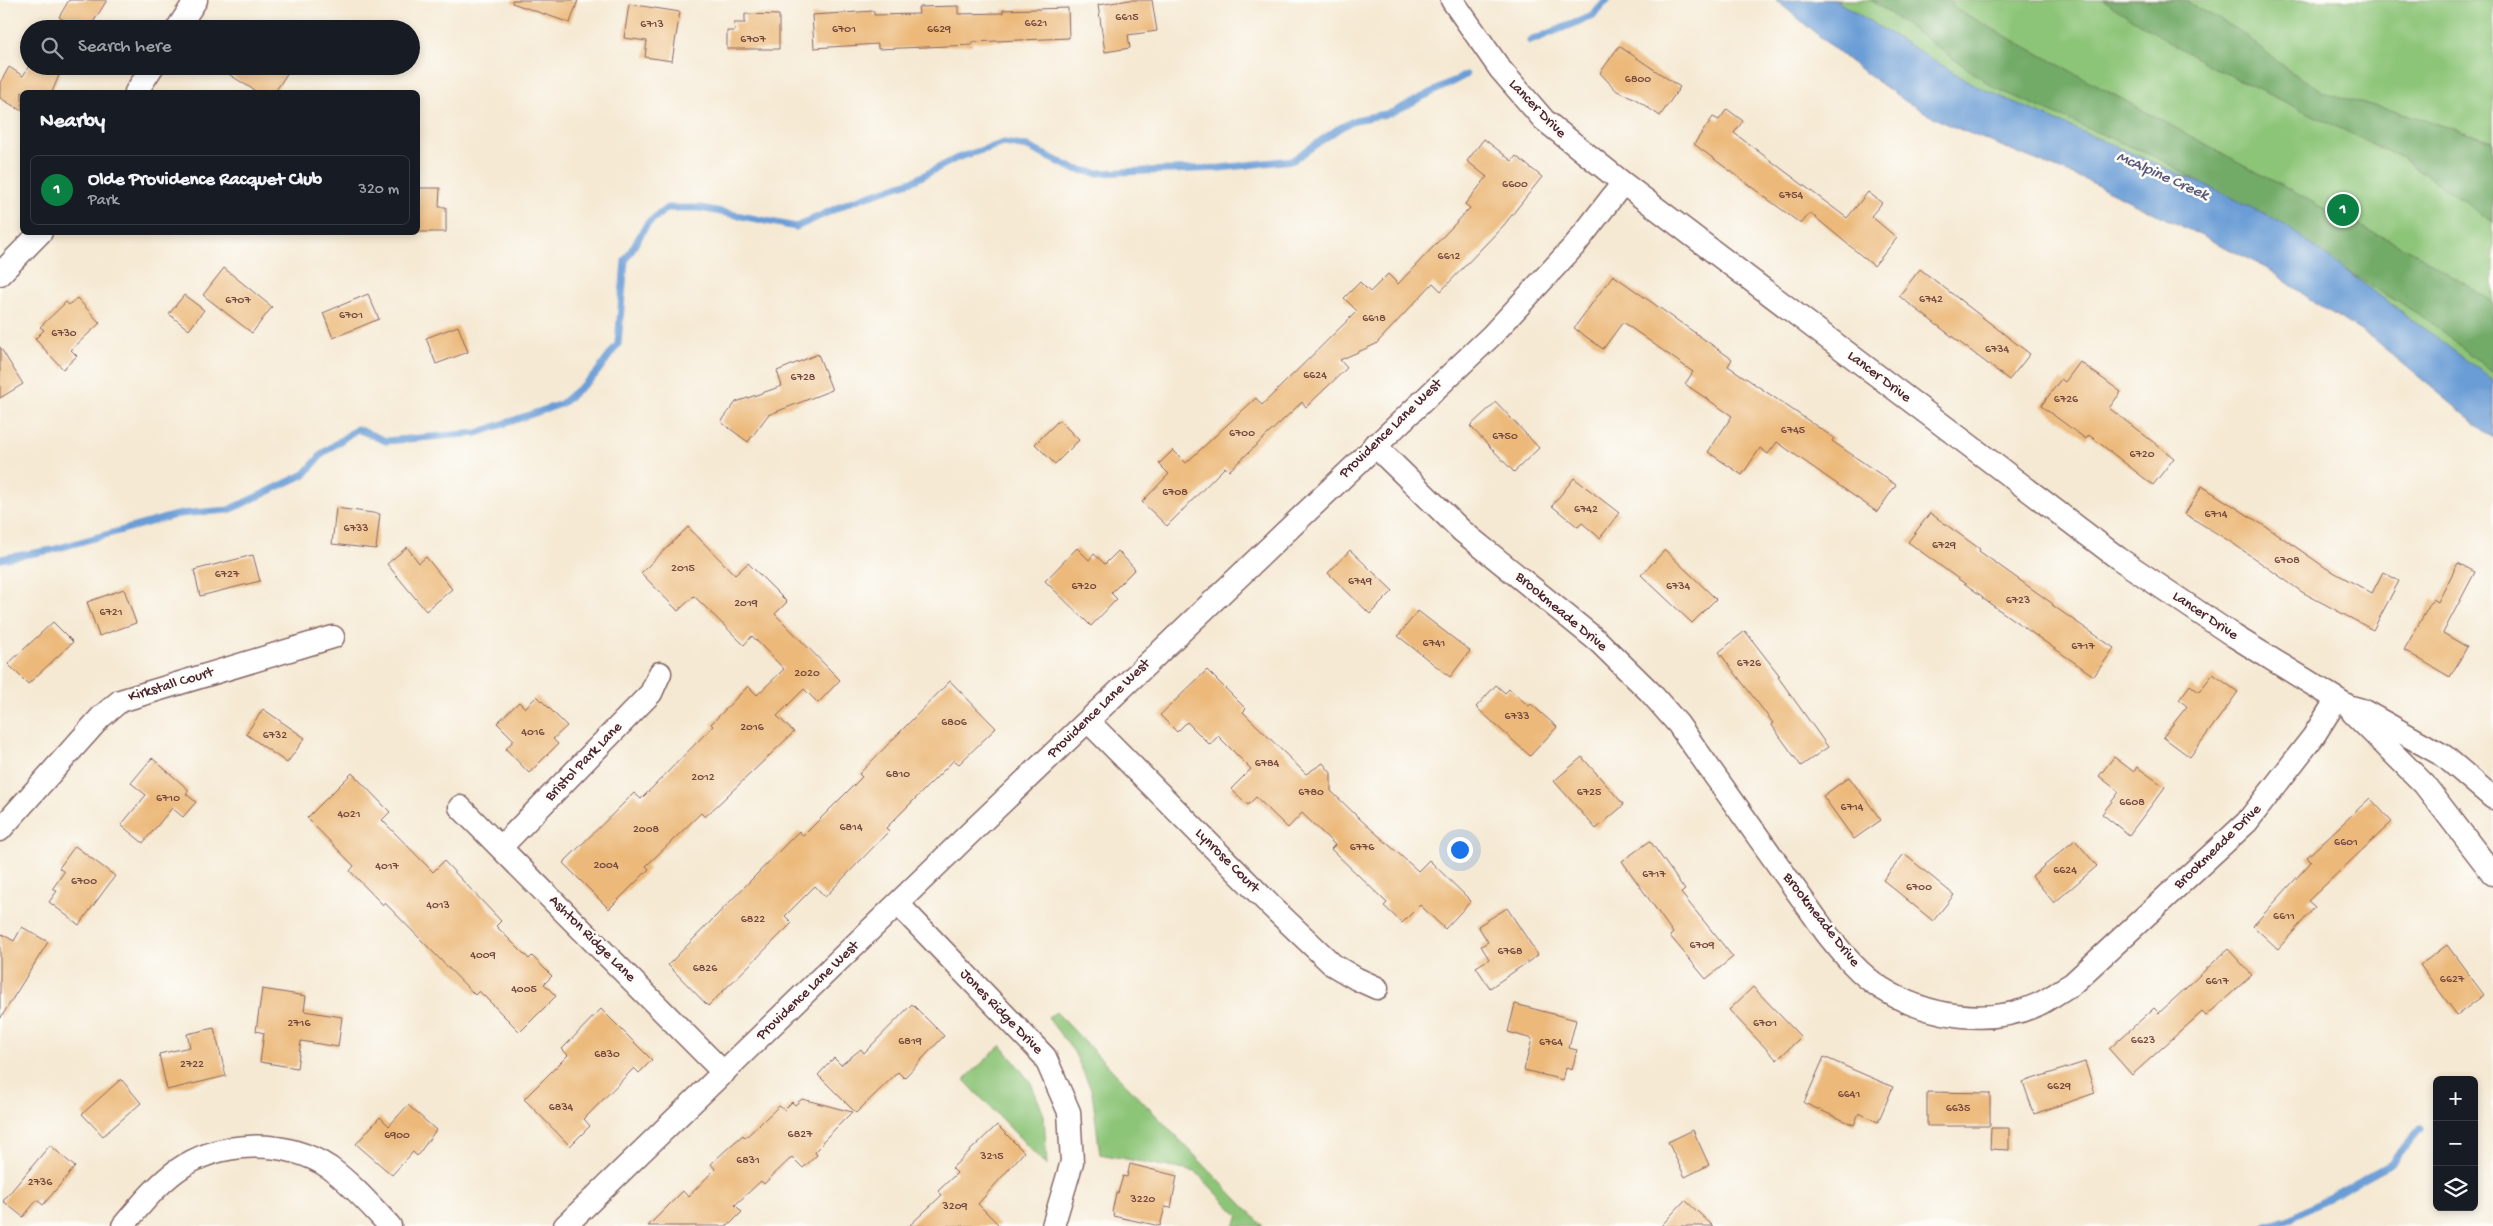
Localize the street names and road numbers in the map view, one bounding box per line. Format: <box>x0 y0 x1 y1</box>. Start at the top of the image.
street label: Lancer Drive <box>1504 76 1570 143</box>
street label: Lancer Drive <box>1843 347 1915 407</box>
street label: Providence Lane West <box>1335 374 1447 483</box>
street label: Brookmeade Drive <box>1511 568 1611 656</box>
street label: Lancer Drive <box>2169 587 2241 645</box>
street label: Providence Lane West <box>1043 654 1155 763</box>
street label: Kirkstall Court <box>126 663 218 706</box>
street label: Bristol Park Lane <box>541 718 627 806</box>
street label: Brookmeade Drive <box>2170 800 2266 894</box>
street label: Lynrose Court <box>1191 825 1264 898</box>
street label: Brookmeade Drive <box>1778 868 1864 971</box>
street label: Ashton Ridge Lane <box>545 892 639 986</box>
street label: Providence Lane West <box>752 936 864 1045</box>
street label: Jones Ridge Drive <box>956 965 1047 1059</box>

